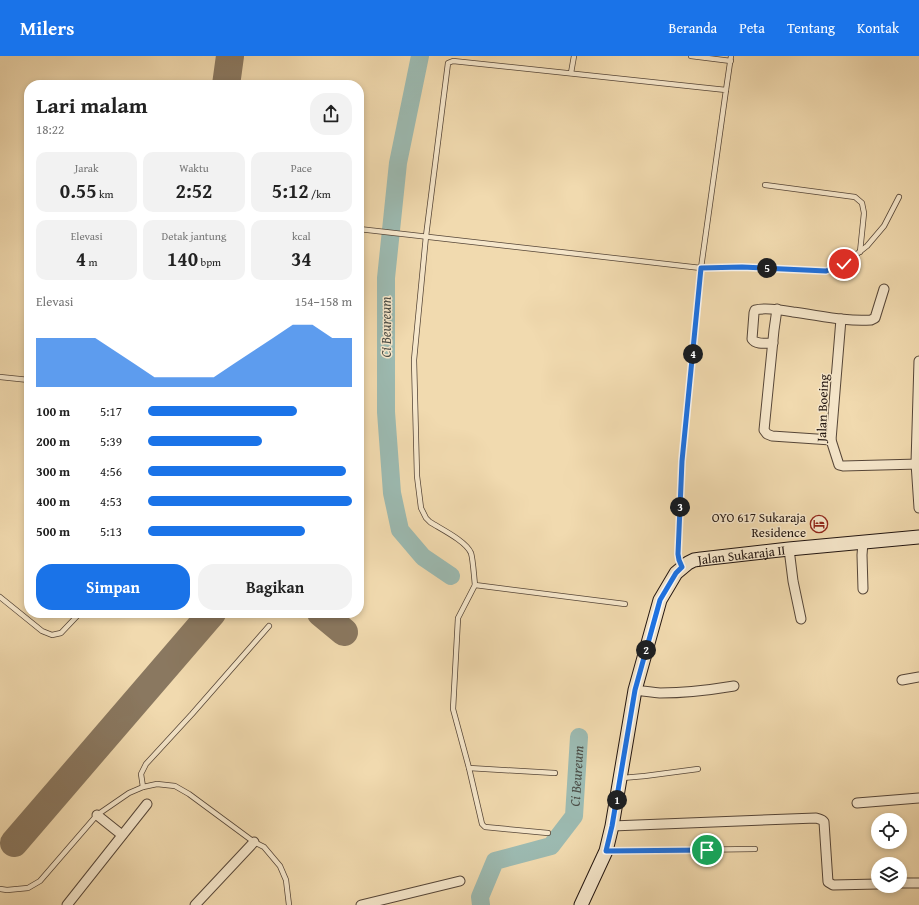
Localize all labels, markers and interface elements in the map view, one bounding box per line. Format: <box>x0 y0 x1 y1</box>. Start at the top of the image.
text: Milers <box>20 14 74 42</box>
text: Beranda <box>669 18 717 38</box>
text: Peta <box>739 18 765 38</box>
text: Tentang <box>787 18 835 38</box>
text: Kontak <box>857 18 899 38</box>
text: Lari malam <box>36 89 148 121</box>
button: share <box>310 93 352 135</box>
text: 18:22 <box>36 120 64 139</box>
text: Jarak <box>75 160 99 176</box>
text: Waktu <box>179 160 209 176</box>
text: Pace <box>291 160 312 176</box>
text: 0.55 <box>60 176 97 205</box>
text: 2:52 <box>176 176 212 205</box>
text: 5:12 <box>272 176 309 205</box>
text: km <box>97 186 114 202</box>
text: /km <box>309 186 331 202</box>
text: Elevasi <box>71 228 103 244</box>
text: Detak jantung <box>162 228 226 244</box>
text: kcal <box>292 228 311 244</box>
text: 4 <box>76 244 86 273</box>
text: 140 <box>167 244 198 273</box>
text: 34 <box>291 244 312 273</box>
pin <box>827 247 861 281</box>
icon: check <box>833 253 855 275</box>
text: m <box>86 254 98 270</box>
text: bpm <box>198 254 221 270</box>
pin: 5 <box>757 258 777 278</box>
text: 5 <box>764 260 770 276</box>
text: Elevasi <box>36 292 74 311</box>
text: 154–158 m <box>295 292 352 311</box>
water label: Ci Beureum <box>376 296 396 358</box>
pin: 4 <box>683 344 703 364</box>
text: 4 <box>690 346 696 362</box>
street label: Jalan Boeing <box>812 373 833 444</box>
text: 100 m <box>36 402 70 421</box>
text: 5:17 <box>100 402 122 421</box>
text: 200 m <box>36 432 70 451</box>
text: 5:39 <box>100 432 122 451</box>
text: 300 m <box>36 462 70 481</box>
text: 4:56 <box>100 462 122 481</box>
text: 400 m <box>36 492 70 511</box>
text: 4:53 <box>100 492 122 511</box>
pin: 3 <box>670 497 690 517</box>
text: 3 <box>677 499 683 515</box>
place label: OYO 617 Sukaraja Residence <box>712 508 807 542</box>
hotel icon: OYO 617 Sukaraja Residence <box>809 514 829 534</box>
text: 500 m <box>36 522 70 541</box>
text: 5:13 <box>100 522 122 541</box>
street label: Jalan Sukaraja II <box>694 540 786 570</box>
button: Simpan <box>36 564 190 610</box>
button: Bagikan <box>198 564 352 610</box>
pin: 2 <box>636 640 656 660</box>
text: 2 <box>643 642 649 658</box>
water label: Ci Beureum <box>565 745 588 807</box>
pin: 1 <box>607 790 627 810</box>
text: 1 <box>614 792 620 808</box>
map controls <box>871 813 907 893</box>
button: locate <box>871 813 907 849</box>
pin <box>690 833 724 867</box>
icon: arrive <box>696 839 718 861</box>
button: layers <box>871 857 907 893</box>

